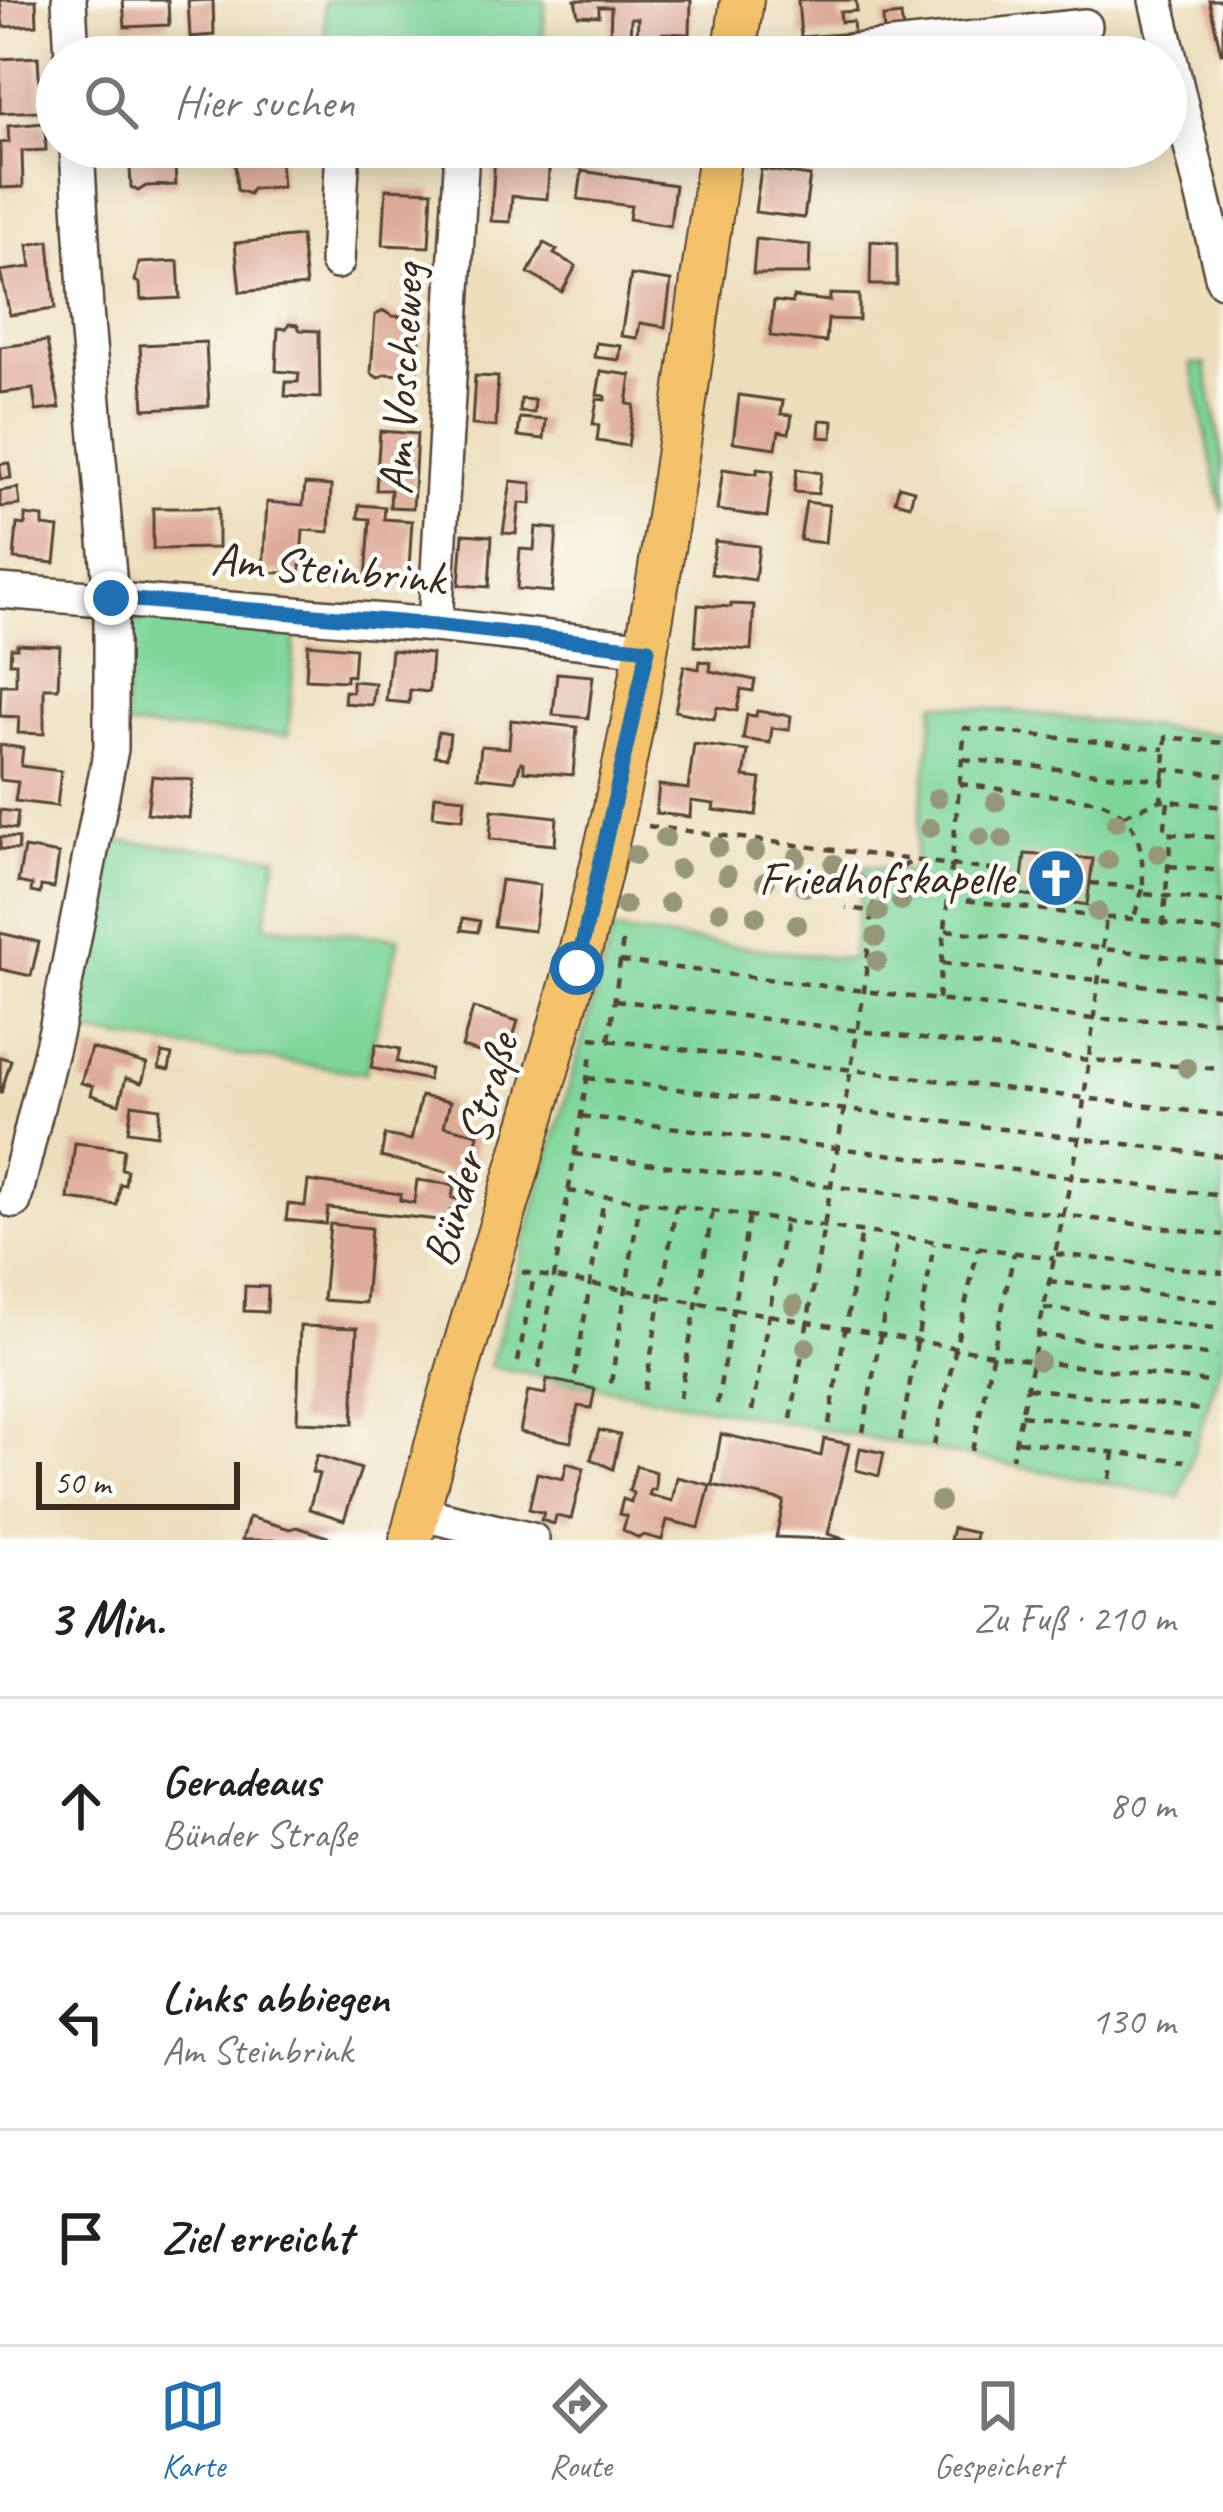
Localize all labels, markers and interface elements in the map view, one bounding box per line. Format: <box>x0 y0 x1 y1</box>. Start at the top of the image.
search box <box>36 36 1187 168</box>
icon: search <box>78 69 144 135</box>
text: Hier suchen <box>174 74 354 131</box>
street label: Am Voscheweg <box>365 259 437 496</box>
street label: Am Steinbrink <box>209 528 451 608</box>
route end <box>84 571 138 625</box>
church icon: Friedhofskapelle <box>1025 847 1087 909</box>
place label: Friedhofskapelle <box>759 848 1017 908</box>
route start <box>550 941 604 995</box>
street label: Bünder Straße <box>408 1024 533 1273</box>
scale bar <box>36 1456 240 1509</box>
text: 50 m <box>54 1462 110 1504</box>
text: 3 Min. <box>48 1586 164 1650</box>
text: Zu Fuß · 210 m <box>974 1594 1175 1643</box>
text: Geradeaus <box>162 1753 320 1810</box>
icon: ahead <box>48 1773 114 1839</box>
text: 80 m <box>1109 1781 1175 1830</box>
text: Bünder Straße <box>162 1810 356 1859</box>
text: Links abbiegen <box>162 1969 389 2026</box>
icon: left <box>48 1989 114 2055</box>
text: 130 m <box>1091 1997 1175 2046</box>
text: Am Steinbrink <box>162 2026 352 2075</box>
icon: arrive <box>48 2205 114 2271</box>
text: Ziel erreicht <box>162 2209 352 2266</box>
tab: Karte <box>160 2373 226 2487</box>
tab: Route <box>547 2373 613 2487</box>
tab: Gespeichert <box>934 2373 1063 2487</box>

